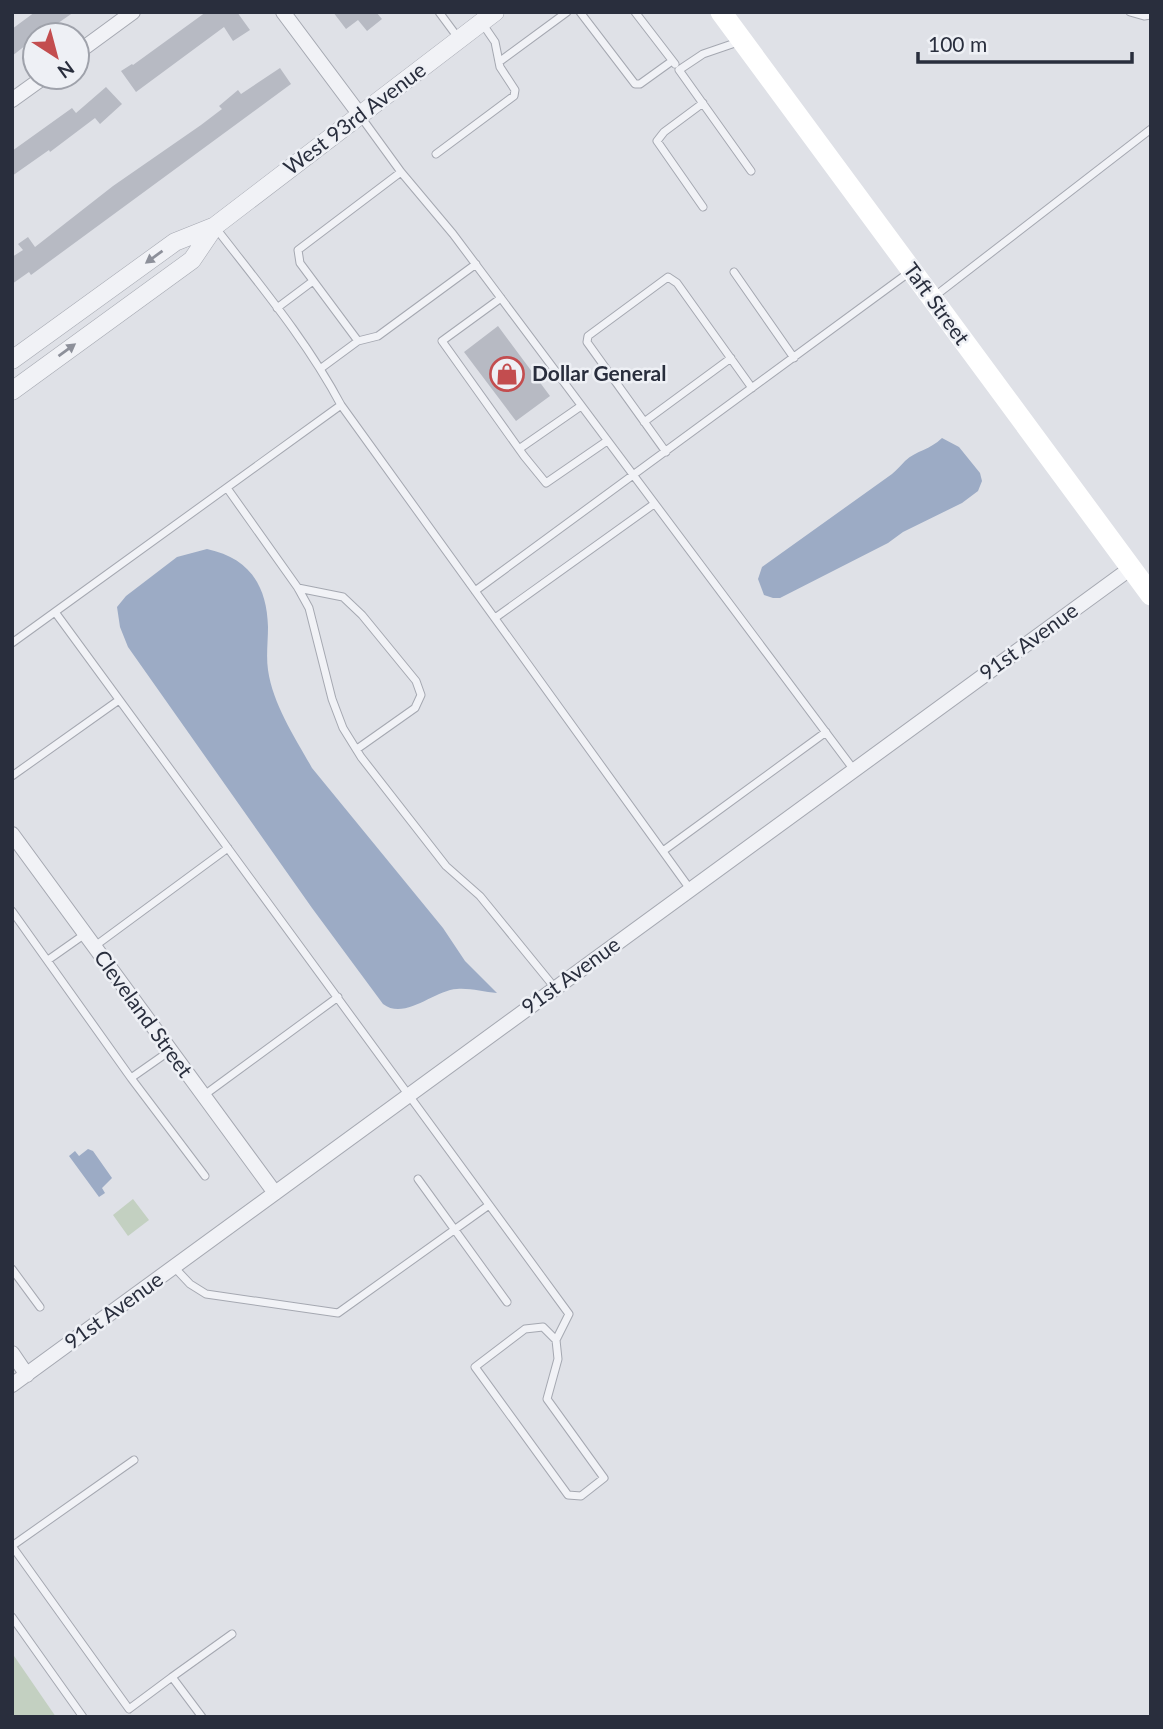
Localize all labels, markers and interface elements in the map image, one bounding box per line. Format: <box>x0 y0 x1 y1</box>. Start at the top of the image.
north arrow <box>21 21 91 91</box>
scale bar <box>918 21 1132 65</box>
text: 100 m <box>928 31 987 56</box>
street label: West 93rd Avenue <box>278 56 430 179</box>
text: N <box>54 57 79 84</box>
one-way arrow <box>145 250 163 264</box>
street label: Taft Street <box>899 257 976 349</box>
one-way arrow <box>58 343 76 358</box>
shop icon: Dollar General <box>488 355 526 393</box>
place label: Dollar General <box>532 360 666 385</box>
street label: 91st Avenue <box>974 597 1082 685</box>
street label: 91st Avenue <box>516 931 624 1019</box>
street label: Cleveland Street <box>90 945 199 1082</box>
street label: 91st Avenue <box>59 1266 167 1354</box>

